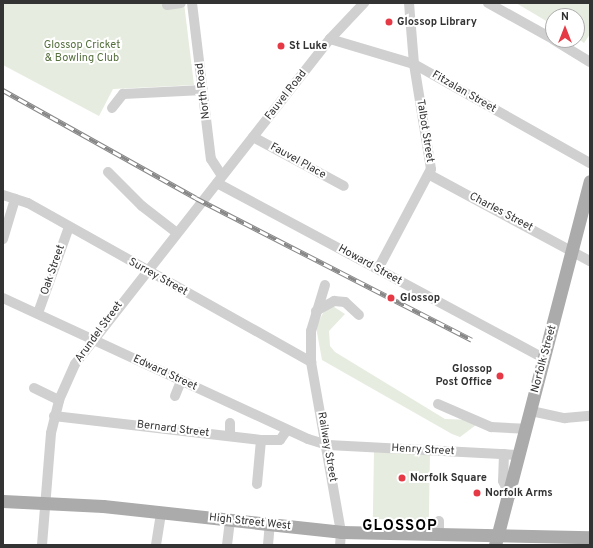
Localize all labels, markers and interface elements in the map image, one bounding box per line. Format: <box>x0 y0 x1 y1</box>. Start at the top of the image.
north arrow <box>545 8 585 48</box>
text: N <box>561 10 569 24</box>
place label: Glossop Library <box>397 15 477 29</box>
marker: Glossop Library <box>384 17 394 27</box>
park label: Glossop Cricket & Bowling Club <box>44 39 120 65</box>
place label: St Luke <box>289 39 327 53</box>
marker: St Luke <box>276 41 286 51</box>
street label: North Road <box>193 62 213 120</box>
street label: Fauvel Road <box>262 67 310 123</box>
street label: Fitzalan Street <box>429 68 499 116</box>
street label: Talbot Street <box>413 98 437 164</box>
street label: Fauvel Place <box>268 140 328 182</box>
street label: Charles Street <box>467 190 535 234</box>
street label: Howard Street <box>336 242 404 288</box>
street label: Oak Street <box>38 243 68 297</box>
street label: Surrey Street <box>126 255 190 299</box>
place label: Glossop <box>400 291 440 305</box>
marker: Glossop <box>385 292 397 304</box>
street label: Arundel Street <box>72 299 126 365</box>
street label: Norfolk Street <box>529 324 559 394</box>
street label: Edward Street <box>131 352 199 394</box>
place label: Glossop Post Office <box>435 363 492 389</box>
marker: Glossop Post Office <box>495 371 505 381</box>
street label: Railway Street <box>314 411 340 483</box>
street label: Bernard Street <box>136 418 210 440</box>
street label: Henry Street <box>391 442 455 458</box>
place label: Norfolk Square <box>410 471 487 485</box>
marker: Norfolk Square <box>397 473 407 483</box>
place label: Norfolk Arms <box>485 486 553 500</box>
marker: Norfolk Arms <box>472 488 482 498</box>
street label: High Street West <box>208 511 292 533</box>
district label: GLOSSOP <box>362 518 438 536</box>

